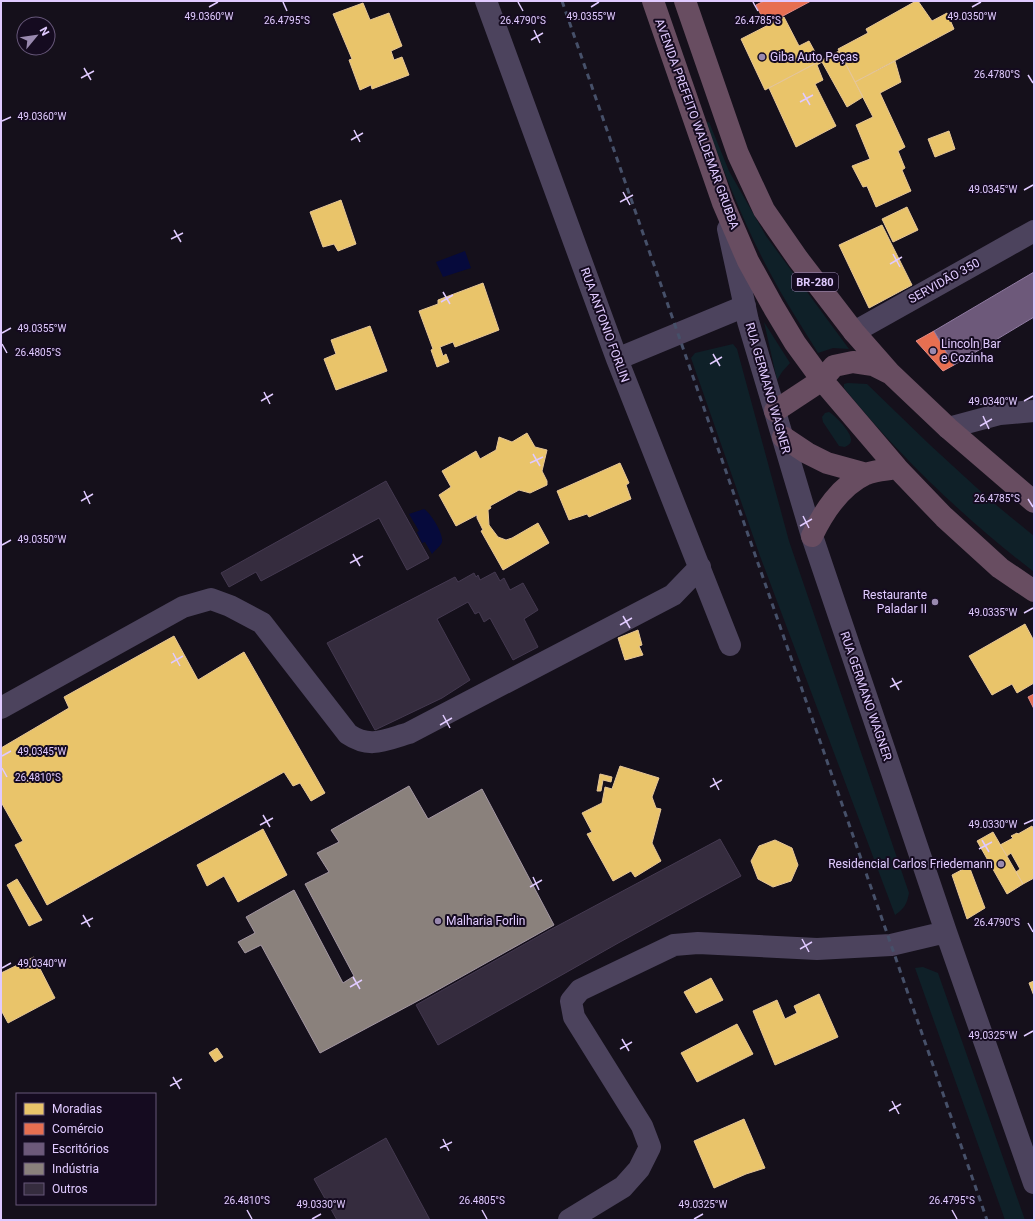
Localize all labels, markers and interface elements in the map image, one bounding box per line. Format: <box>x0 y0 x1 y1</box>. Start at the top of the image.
text: 49.0360°W <box>185 11 234 22</box>
text: 49.0355°W <box>567 11 616 22</box>
text: 49.0350°W <box>948 11 997 22</box>
text: 26.4795°S <box>264 15 310 26</box>
text: 26.4790°S <box>500 15 546 26</box>
text: 26.4785°S <box>735 15 781 26</box>
north arrow <box>16 16 56 56</box>
street label: AVENIDA PREFEITO WALDEMAR GRUBBA <box>652 17 742 231</box>
text: N <box>37 25 52 38</box>
place label: Giba Auto Peças <box>770 50 858 64</box>
marker: Giba Auto Peças <box>757 52 767 62</box>
text: 26.4780°S <box>974 69 1020 80</box>
text: 49.0360°W <box>18 111 67 122</box>
text: 49.0345°W <box>969 184 1018 195</box>
street label: SERVIDÃO 350 <box>905 254 982 306</box>
street label: RUA ANTONIO FORLIN <box>578 266 632 384</box>
road number: BR-280 <box>792 273 838 291</box>
street label: RUA GERMANO WAGNER <box>743 321 794 456</box>
text: 49.0355°W <box>18 323 67 334</box>
place label: Lincoln Bar e Cozinha <box>941 337 1001 365</box>
marker: Lincoln Bar e Cozinha <box>928 346 938 356</box>
text: 26.4805°S <box>15 347 61 358</box>
text: 49.0340°W <box>969 396 1018 407</box>
text: 26.4785°S <box>974 493 1020 504</box>
text: 49.0350°W <box>18 534 67 545</box>
place label: Restaurante Paladar II <box>863 588 927 616</box>
marker: Restaurante Paladar II <box>930 597 940 607</box>
text: 49.0335°W <box>969 607 1018 618</box>
street label: RUA GERMANO WAGNER <box>837 630 895 763</box>
text: 49.0345°W <box>18 746 67 757</box>
text: 26.4810°S <box>15 772 61 783</box>
text: 49.0330°W <box>969 819 1018 830</box>
place label: Residencial Carlos Friedemann <box>828 857 993 871</box>
marker: Residencial Carlos Friedemann <box>996 859 1006 869</box>
place label: Malharia Forlin <box>446 914 525 928</box>
marker: Malharia Forlin <box>433 916 443 926</box>
text: 26.4790°S <box>974 917 1020 928</box>
text: 49.0340°W <box>18 958 67 969</box>
text: 49.0325°W <box>969 1030 1018 1041</box>
legend <box>16 1093 156 1205</box>
text: Moradias <box>52 1102 102 1116</box>
text: Comércio <box>52 1122 104 1136</box>
text: Escritórios <box>52 1142 109 1156</box>
text: Indústria <box>52 1162 99 1176</box>
text: Outros <box>52 1182 88 1196</box>
text: 26.4810°S <box>224 1195 270 1206</box>
text: 26.4805°S <box>459 1195 505 1206</box>
text: 26.4795°S <box>929 1195 975 1206</box>
text: 49.0330°W <box>297 1199 346 1210</box>
text: 49.0325°W <box>679 1199 728 1210</box>

